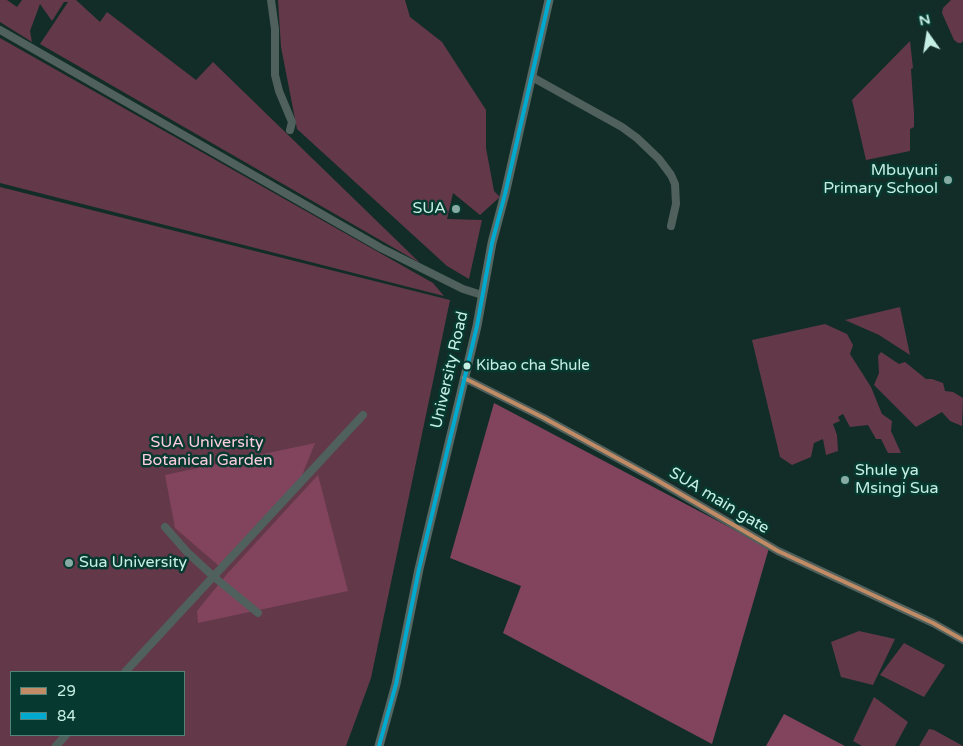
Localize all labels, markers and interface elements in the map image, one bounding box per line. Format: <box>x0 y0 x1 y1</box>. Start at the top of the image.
north arrow <box>903 10 953 60</box>
text: N <box>917 10 932 29</box>
place label: Mbuyuni Primary School <box>823 161 938 199</box>
marker: Mbuyuni Primary School <box>942 174 954 186</box>
place label: SUA <box>412 199 446 219</box>
marker: SUA <box>450 203 462 215</box>
street label: University Road <box>427 309 473 431</box>
place label: Kibao cha Shule <box>476 357 590 375</box>
marker: Kibao cha Shule <box>462 361 472 371</box>
park label: SUA University Botanical Garden <box>141 433 273 471</box>
place label: Shule ya Msingi Sua <box>855 461 938 499</box>
street label: SUA main gate <box>666 464 772 538</box>
marker: Shule ya Msingi Sua <box>839 474 851 486</box>
place label: Sua University <box>79 553 187 573</box>
marker: Sua University <box>63 557 75 569</box>
legend <box>10 671 185 736</box>
text: 29 <box>57 682 76 700</box>
text: 84 <box>57 707 76 725</box>

